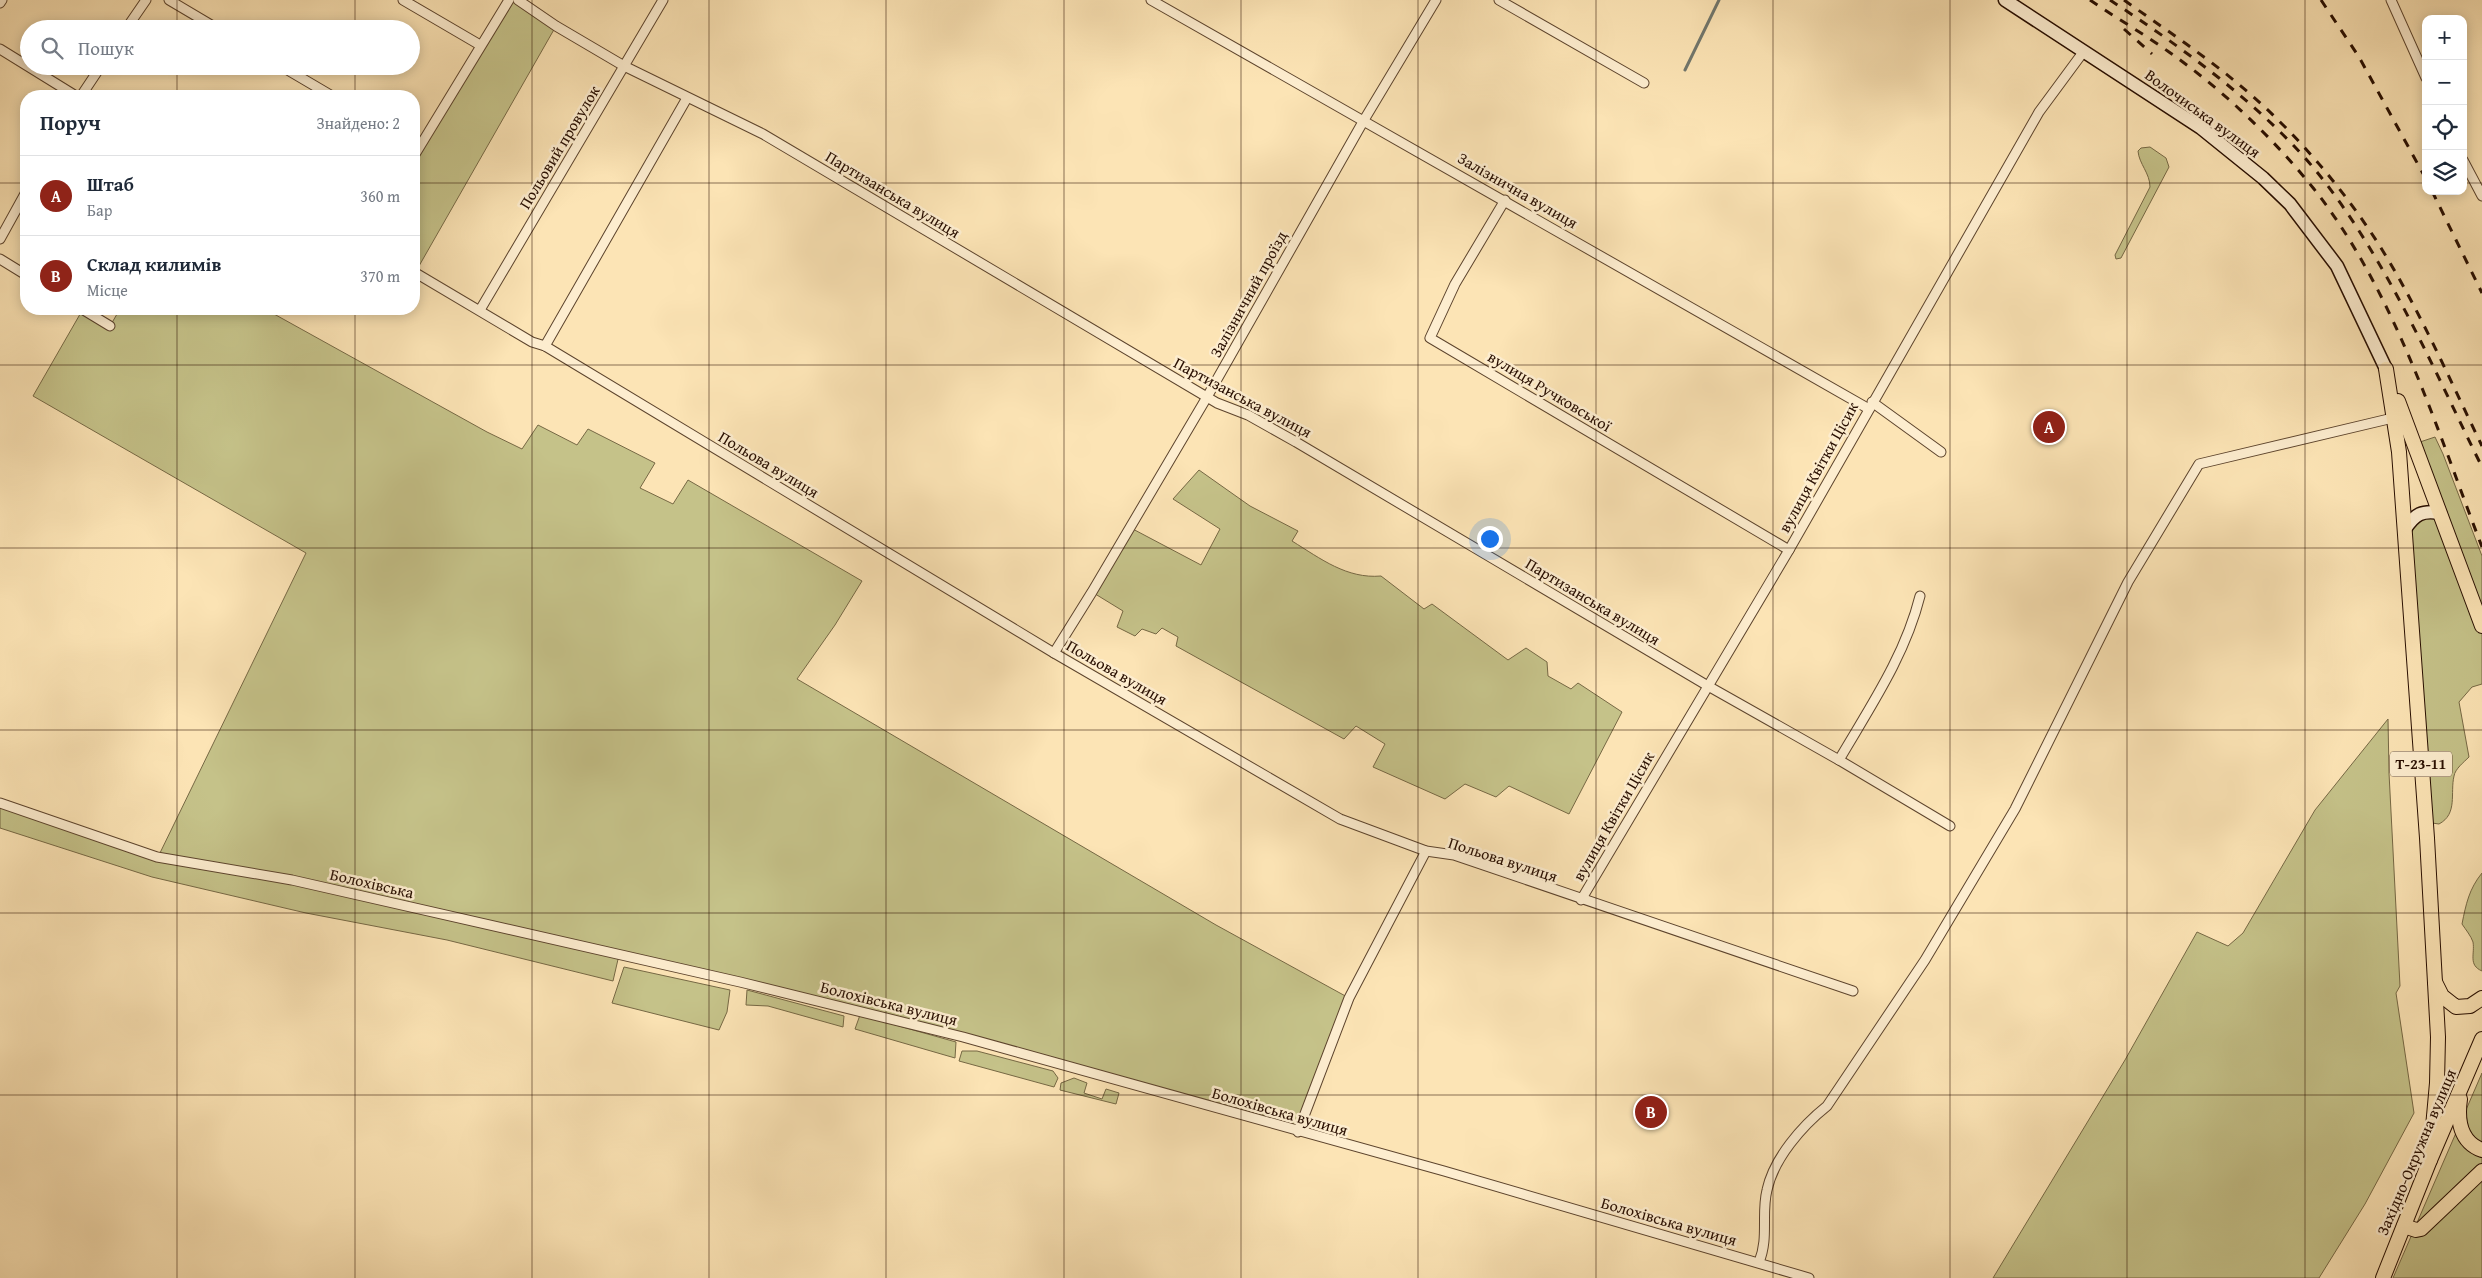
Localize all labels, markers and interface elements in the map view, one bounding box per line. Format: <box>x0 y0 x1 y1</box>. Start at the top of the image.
map controls <box>2422 15 2467 195</box>
button: + <box>2422 15 2467 60</box>
search box <box>20 20 420 75</box>
icon: search <box>38 34 66 62</box>
text: Пошук <box>78 34 134 62</box>
button: − <box>2422 60 2467 105</box>
street label: Волочиська вулиця <box>2140 63 2266 163</box>
street label: Польовий провулок <box>513 80 606 213</box>
button: locate <box>2422 105 2467 150</box>
text: Поруч <box>40 107 101 138</box>
text: Знайдено: 2 <box>317 111 400 135</box>
street label: Партизанська вулиця <box>821 144 965 244</box>
street label: Залізнична вулиця <box>1453 146 1583 234</box>
button: layers <box>2422 150 2467 195</box>
text: Штаб <box>87 170 134 198</box>
text: A <box>51 184 61 208</box>
text: 360 m <box>360 184 400 208</box>
text: Бар <box>87 198 112 222</box>
street label: Залізничний проїзд <box>1203 226 1293 362</box>
text: Склад килимів <box>87 250 221 278</box>
text: B <box>51 264 61 288</box>
text: 370 m <box>360 264 400 288</box>
text: Місце <box>87 278 128 302</box>
street label: вулиця Ручковської <box>1484 344 1617 438</box>
street label: Партизанська вулиця <box>1170 350 1316 444</box>
street label: вулиця Квітки Цісик <box>1772 397 1864 537</box>
pin: A <box>2033 408 2065 446</box>
street label: Польова вулиця <box>714 425 824 503</box>
your location <box>1477 526 1503 552</box>
street label: Партизанська вулиця <box>1521 551 1665 651</box>
street label: Польова вулиця <box>1062 633 1172 711</box>
street label: вулиця Квітки Цісик <box>1566 746 1660 885</box>
road number: Т-23-11 <box>2390 752 2452 776</box>
street label: Польова вулиця <box>1445 830 1561 888</box>
street label: Болохівська <box>328 862 417 904</box>
street label: Болохівська вулиця <box>818 974 960 1032</box>
street label: Західно-Окружна вулиця <box>2370 1065 2462 1239</box>
street label: Болохівська вулиця <box>1209 1080 1351 1142</box>
pin: B <box>1635 1093 1667 1131</box>
street label: Болохівська вулиця <box>1598 1190 1740 1252</box>

